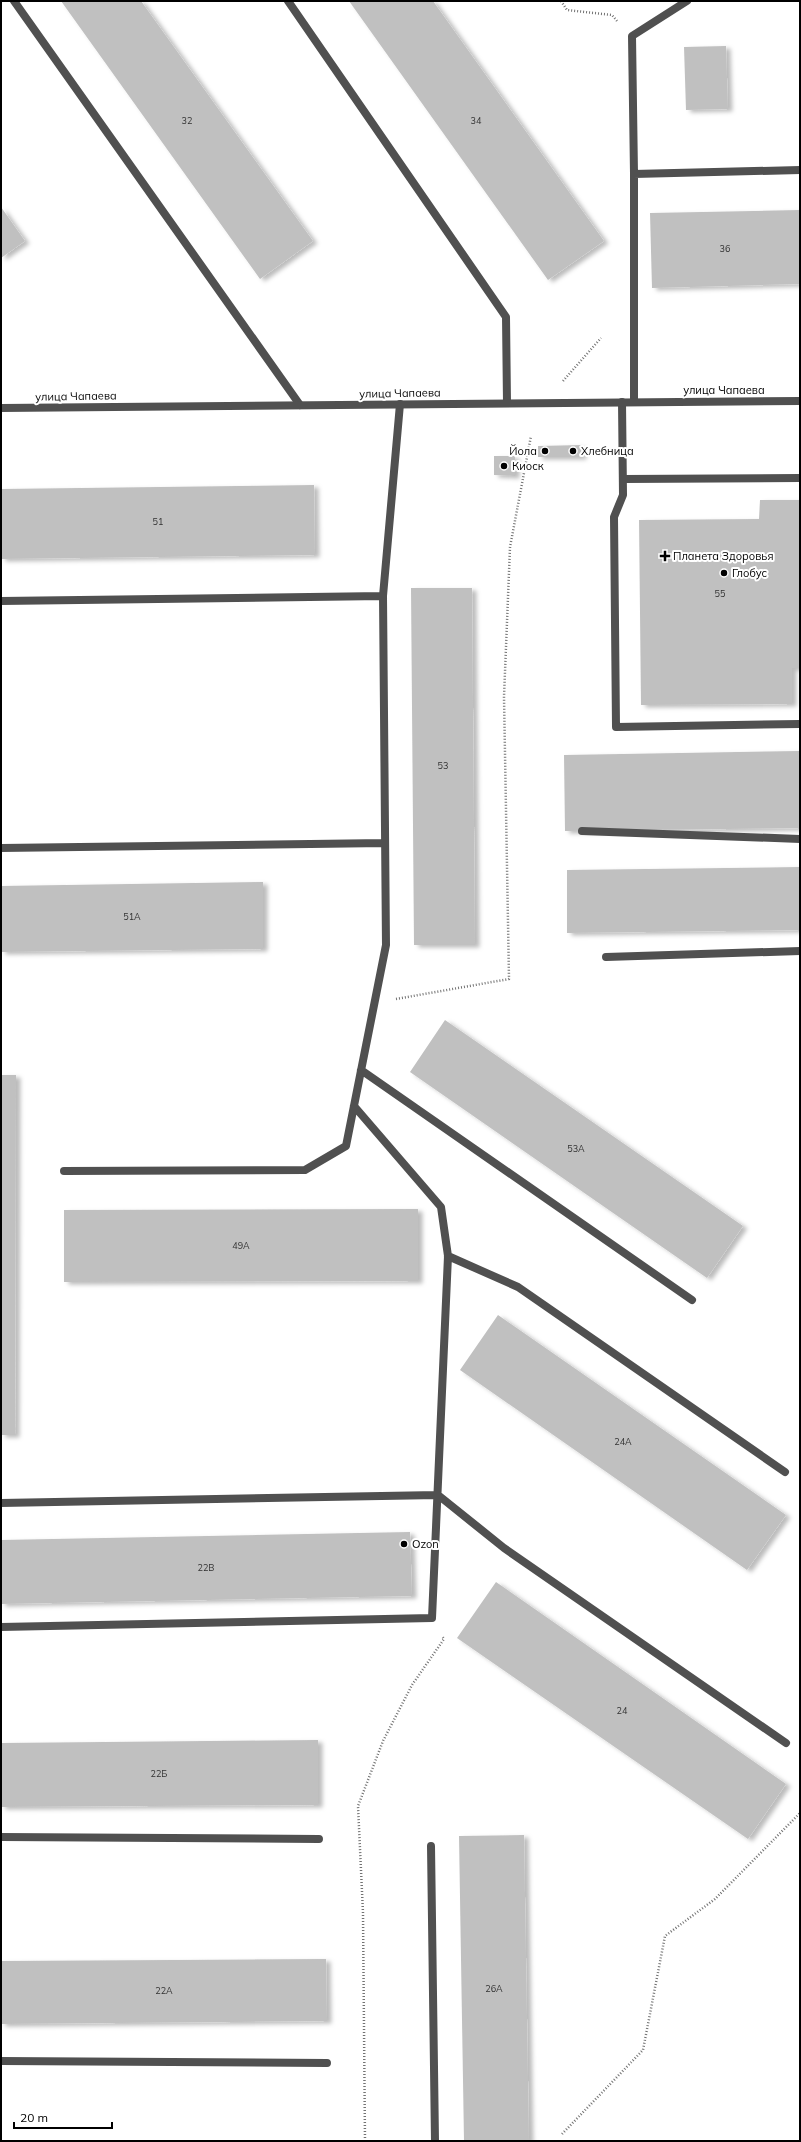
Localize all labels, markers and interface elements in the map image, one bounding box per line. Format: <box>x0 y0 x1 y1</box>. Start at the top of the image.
house number: 32 <box>182 115 192 126</box>
house number: 34 <box>471 115 482 126</box>
house number: 36 <box>720 243 730 254</box>
street label: улица Чапаева <box>683 383 765 397</box>
street label: улица Чапаева <box>359 385 441 401</box>
street label: улица Чапаева <box>35 388 117 404</box>
place label: Йола <box>509 444 537 458</box>
place label: Хлебница <box>581 444 634 458</box>
marker: Йола <box>540 446 550 456</box>
marker: Хлебница <box>568 446 578 456</box>
place label: Киоск <box>512 459 544 473</box>
marker: Киоск <box>499 461 509 471</box>
house number: 51 <box>153 516 163 527</box>
place label: Планета Здоровья <box>673 549 774 563</box>
marker: Планета Здоровья <box>660 551 670 561</box>
place label: Глобус <box>732 566 768 580</box>
marker: Глобус <box>719 568 729 578</box>
house number: 55 <box>715 588 726 599</box>
house number: 53 <box>438 760 448 771</box>
house number: 51А <box>123 911 141 922</box>
house number: 53А <box>567 1143 585 1154</box>
house number: 49А <box>232 1240 250 1251</box>
house number: 24А <box>614 1436 632 1447</box>
place label: Ozon <box>412 1537 439 1551</box>
marker: Ozon <box>399 1539 409 1549</box>
house number: 22В <box>198 1562 214 1573</box>
house number: 24 <box>617 1705 628 1716</box>
house number: 22Б <box>151 1768 167 1779</box>
house number: 26А <box>485 1983 503 1994</box>
house number: 22А <box>155 1985 173 1996</box>
scale bar <box>14 2104 112 2130</box>
text: 20 m <box>20 2110 48 2125</box>

